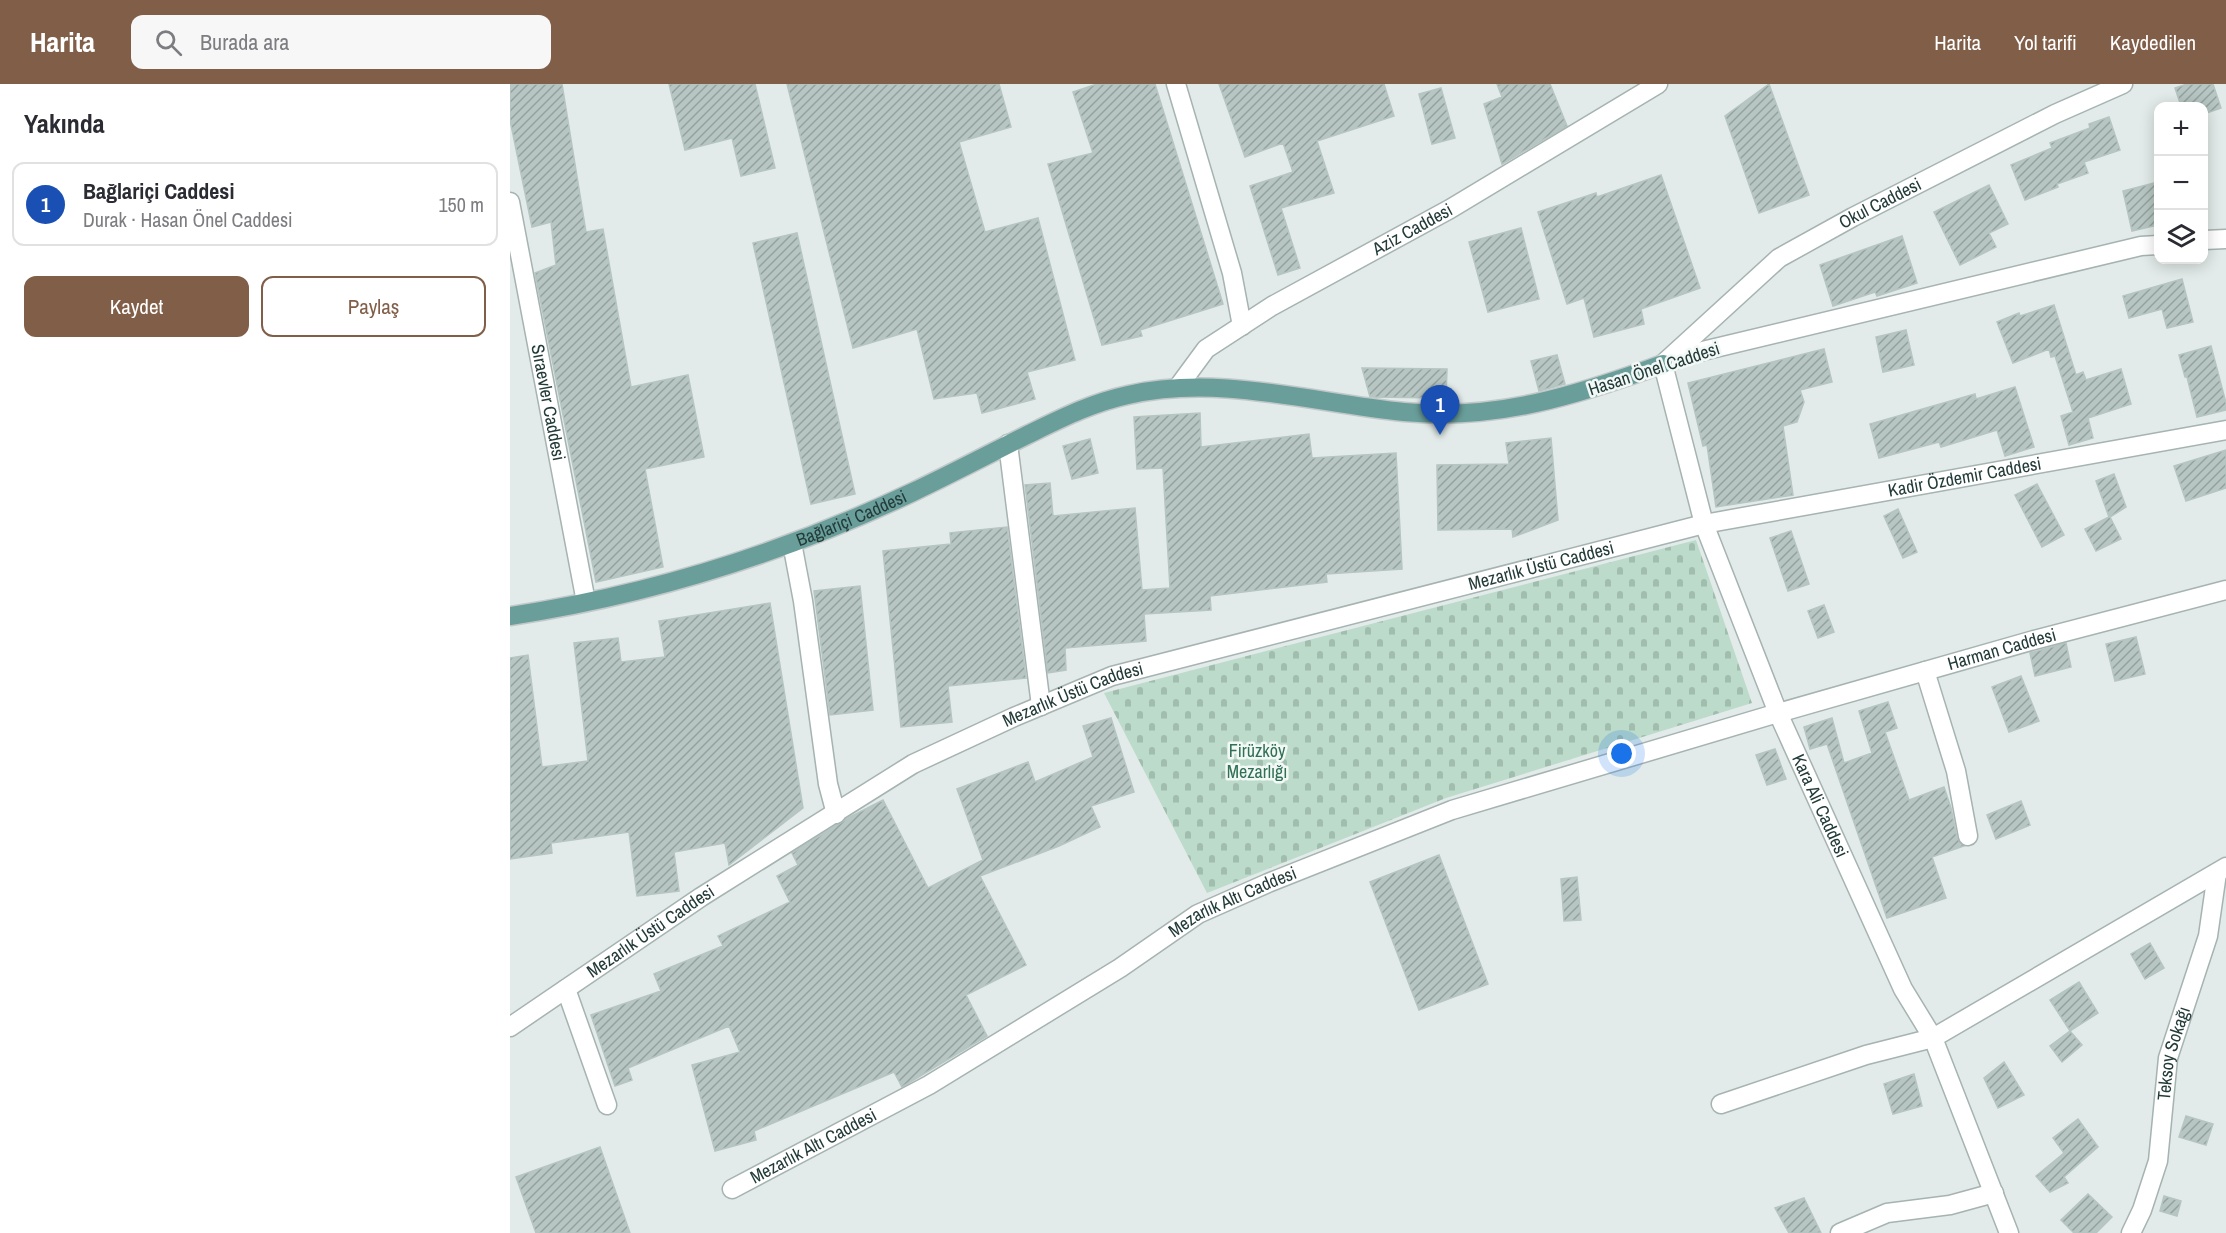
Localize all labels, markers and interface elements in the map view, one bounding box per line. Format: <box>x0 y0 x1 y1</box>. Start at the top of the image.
search box <box>131 15 551 69</box>
text: Harita <box>30 23 95 61</box>
icon: search <box>152 26 185 59</box>
text: Burada ara <box>200 27 289 57</box>
text: Harita <box>1934 28 1981 57</box>
text: Yol tarifi <box>2014 28 2077 57</box>
text: Kaydedilen <box>2110 28 2196 57</box>
map controls <box>2154 102 2208 264</box>
button: + <box>2154 102 2208 156</box>
text: Yakında <box>24 106 105 141</box>
button: − <box>2154 156 2208 210</box>
street label: Okul Caddesi <box>1834 171 1925 235</box>
text: Bağlariçi Caddesi <box>83 176 234 206</box>
text: 1 <box>41 191 50 218</box>
text: 150 m <box>438 191 484 218</box>
street label: Aziz Caddesi <box>1367 197 1457 261</box>
text: Durak · Hasan Önel Caddesi <box>83 206 293 233</box>
button: layers <box>2154 210 2208 264</box>
button: Kaydet <box>24 276 249 337</box>
button: Paylaş <box>261 276 486 337</box>
street label: Hasan Önel Caddesi <box>1585 335 1723 402</box>
street label: Sıraevler Caddesi <box>525 342 572 463</box>
pin: 1 <box>1420 386 1460 435</box>
street label: Kadir Özdemir Caddesi <box>1886 451 2043 503</box>
street label: Bağlariçi Caddesi <box>793 484 910 552</box>
street label: Mezarlık Üstü Caddesi <box>1466 535 1617 596</box>
street label: Harman Caddesi <box>1945 622 2059 676</box>
street label: Mezarlık Üstü Caddesi <box>998 656 1146 733</box>
park label: Firüzköy Mezarlığı <box>1227 738 1287 784</box>
your location <box>1607 739 1636 768</box>
street label: Kara Ali Caddesi <box>1786 750 1855 861</box>
street label: Mezarlık Altı Caddesi <box>1163 860 1300 943</box>
street label: Mezarlık Üstü Caddesi <box>581 879 719 983</box>
street label: Teksoy Sokağı <box>2151 1003 2196 1102</box>
street label: Mezarlık Altı Caddesi <box>746 1102 881 1189</box>

